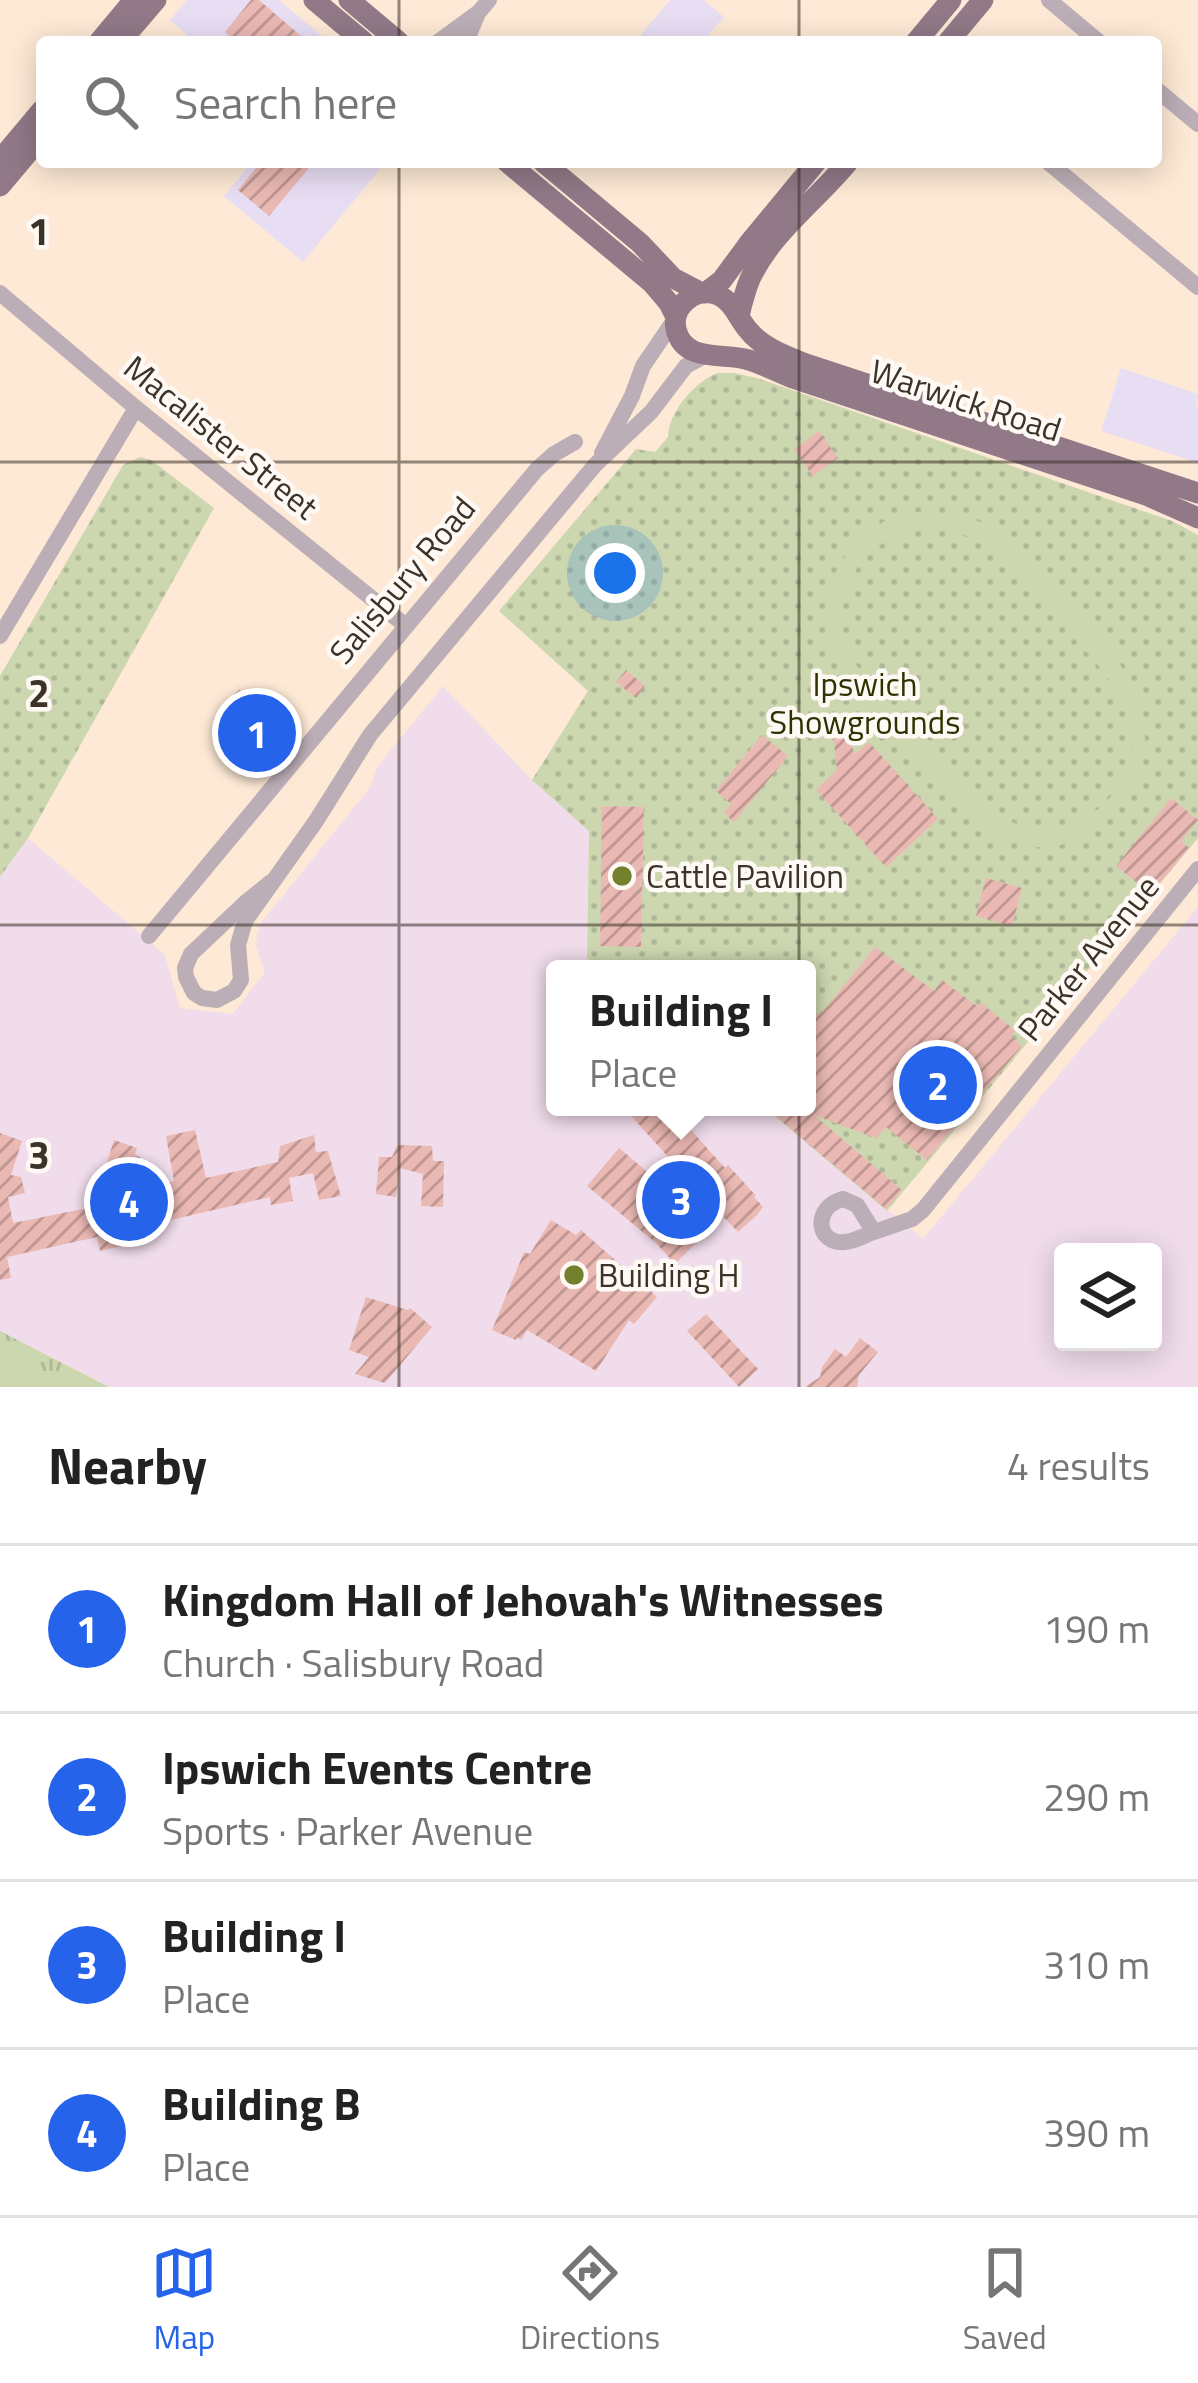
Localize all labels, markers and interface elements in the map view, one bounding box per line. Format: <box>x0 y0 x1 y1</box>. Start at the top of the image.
search box <box>36 36 1162 168</box>
text: Search here <box>174 68 397 136</box>
icon: search <box>78 69 144 135</box>
text: 1 <box>28 201 50 260</box>
street label: Macalister Street <box>113 343 329 531</box>
street label: Warwick Road <box>864 346 1068 454</box>
street label: Salisbury Road <box>317 485 487 675</box>
your location <box>585 543 645 603</box>
park label: Ipswich Showgrounds <box>769 659 961 747</box>
text: 2 <box>28 663 50 722</box>
pin: 1 <box>218 688 296 778</box>
place label: Cattle Pavilion <box>646 851 844 901</box>
marker: Cattle Pavilion <box>609 863 635 889</box>
street label: Parker Avenue <box>1005 864 1171 1052</box>
popup <box>546 960 816 1116</box>
text: Building I <box>589 975 773 1043</box>
pin: 2 <box>899 1040 977 1130</box>
text: Place <box>589 1043 677 1102</box>
text: 3 <box>28 1125 50 1184</box>
pin: 3 <box>642 1155 720 1245</box>
pin: 4 <box>90 1157 168 1247</box>
map controls <box>1054 1243 1162 1351</box>
button: layers <box>1054 1243 1162 1351</box>
place label: Building H <box>598 1250 740 1300</box>
marker: Building H <box>561 1262 587 1288</box>
text: Nearby <box>48 1426 207 1504</box>
text: 4 results <box>1007 1436 1150 1495</box>
text: Kingdom Hall of Jehovah's Witnesses <box>162 1565 884 1633</box>
text: 1 <box>76 1599 98 1658</box>
text: 190 m <box>1043 1599 1150 1658</box>
text: Church · Salisbury Road <box>162 1633 544 1692</box>
text: Ipswich Events Centre <box>162 1733 592 1801</box>
text: 2 <box>76 1767 98 1826</box>
text: 290 m <box>1043 1767 1150 1826</box>
text: Sports · Parker Avenue <box>162 1801 533 1860</box>
text: Building I <box>162 1901 346 1969</box>
text: 3 <box>76 1935 98 1994</box>
text: 310 m <box>1043 1935 1150 1994</box>
text: Place <box>162 1969 250 2028</box>
text: Building B <box>162 2069 361 2137</box>
text: 4 <box>76 2103 98 2162</box>
text: 390 m <box>1043 2103 1150 2162</box>
text: Place <box>162 2137 250 2196</box>
tab: Map <box>151 2240 217 2362</box>
tab: Directions <box>520 2240 660 2362</box>
tab: Saved <box>963 2240 1047 2362</box>

